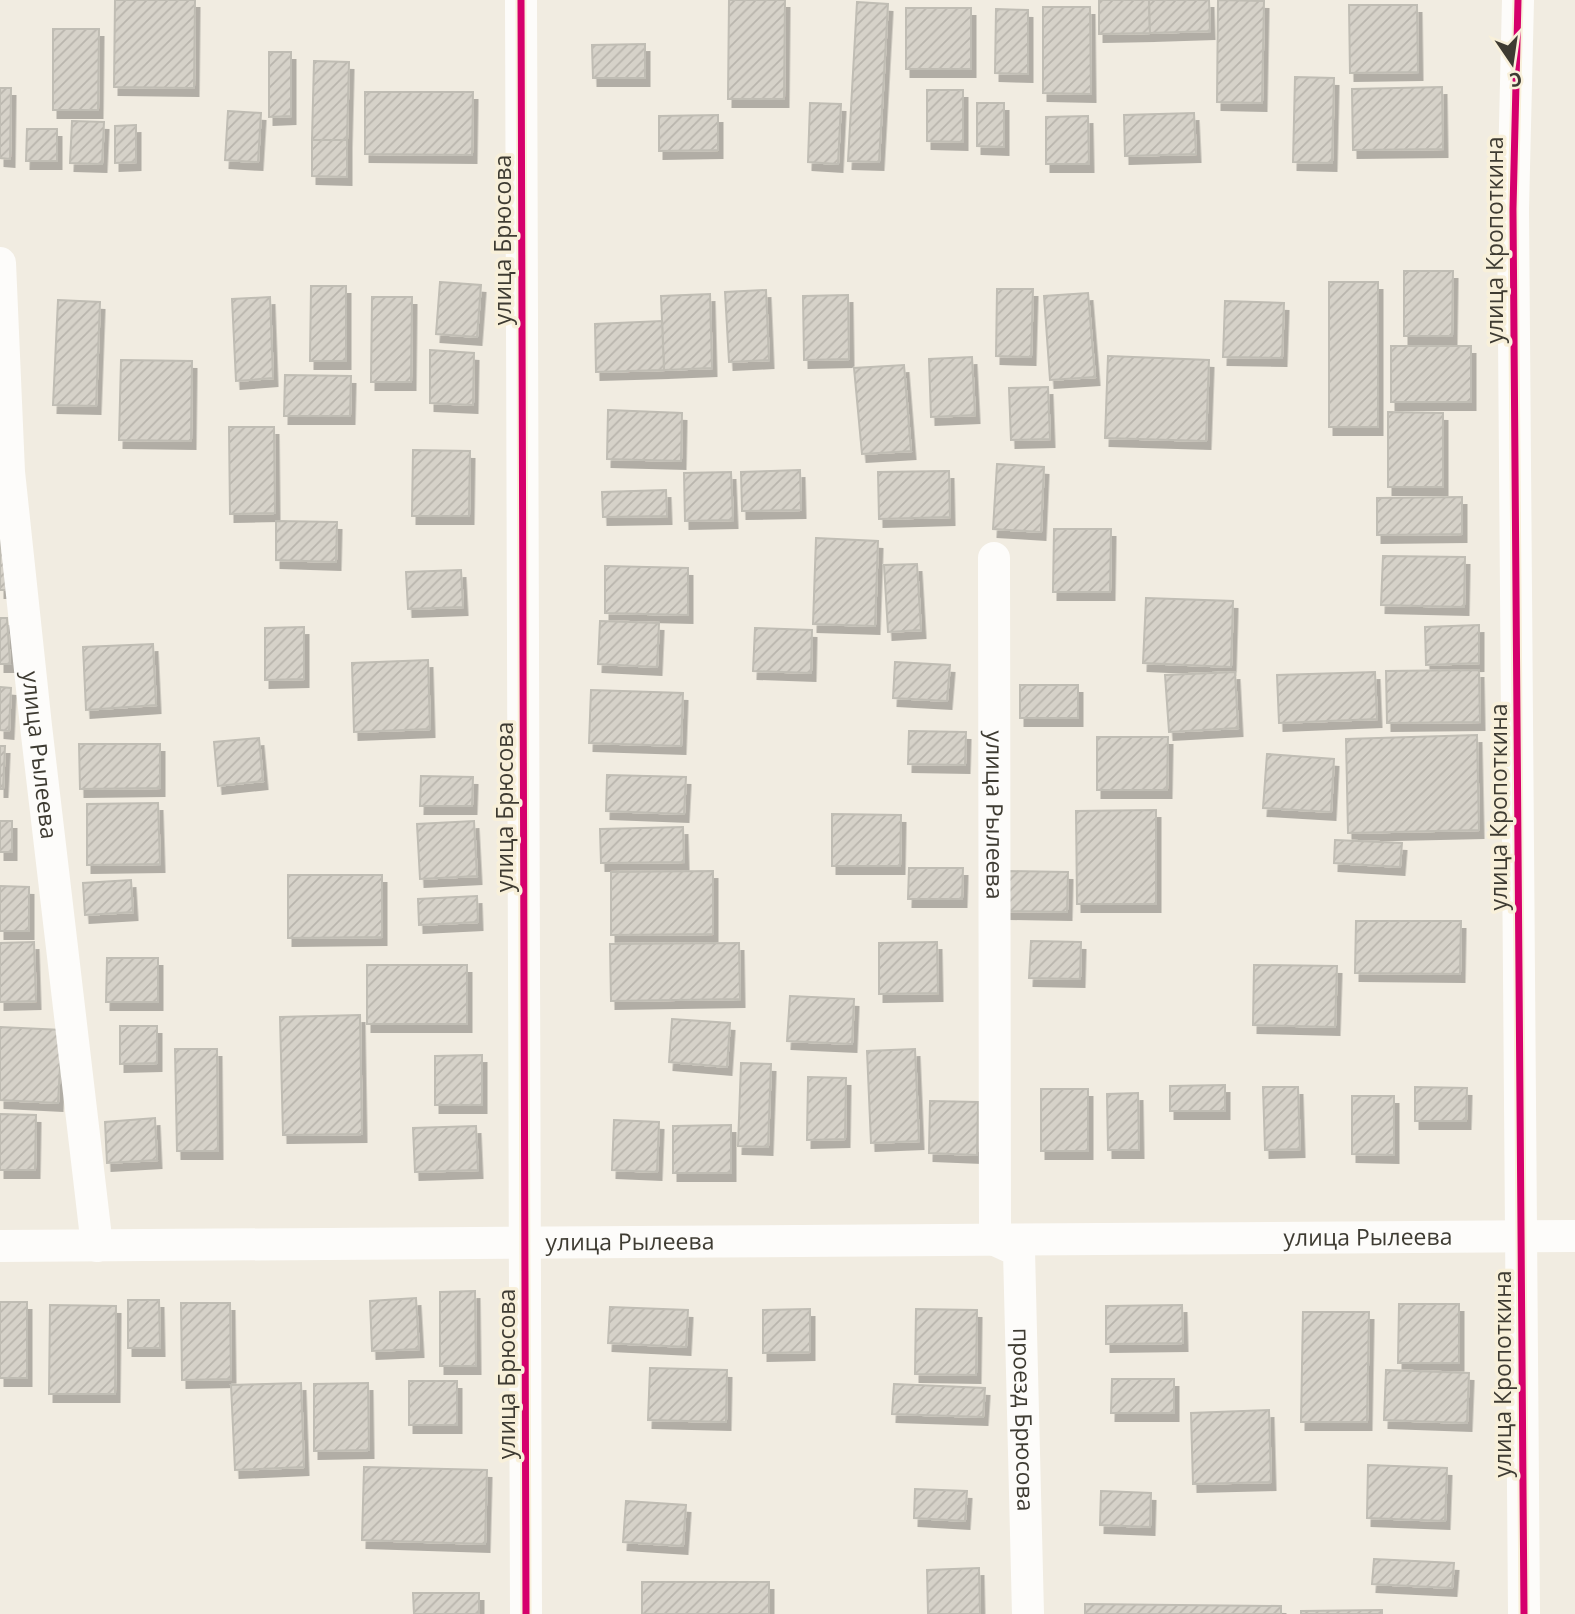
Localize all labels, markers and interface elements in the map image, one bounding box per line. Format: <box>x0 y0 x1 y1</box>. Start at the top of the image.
north arrow <box>1477 28 1547 98</box>
text: С <box>1507 66 1525 94</box>
street label: улица Кропоткина <box>1478 136 1510 344</box>
street label: улица Брюсова <box>486 155 518 325</box>
street label: улица Рылеева <box>15 669 66 841</box>
street label: улица Кропоткина <box>1482 703 1514 911</box>
street label: улица Брюсова <box>488 722 520 892</box>
street label: улица Рылеева <box>979 730 1012 900</box>
street label: улица Рылеева <box>1283 1220 1453 1253</box>
street label: улица Рылеева <box>545 1224 715 1258</box>
street label: улица Кропоткина <box>1486 1270 1518 1478</box>
street label: улица Брюсова <box>490 1289 522 1459</box>
street label: проезд Брюсова <box>1006 1327 1042 1512</box>

